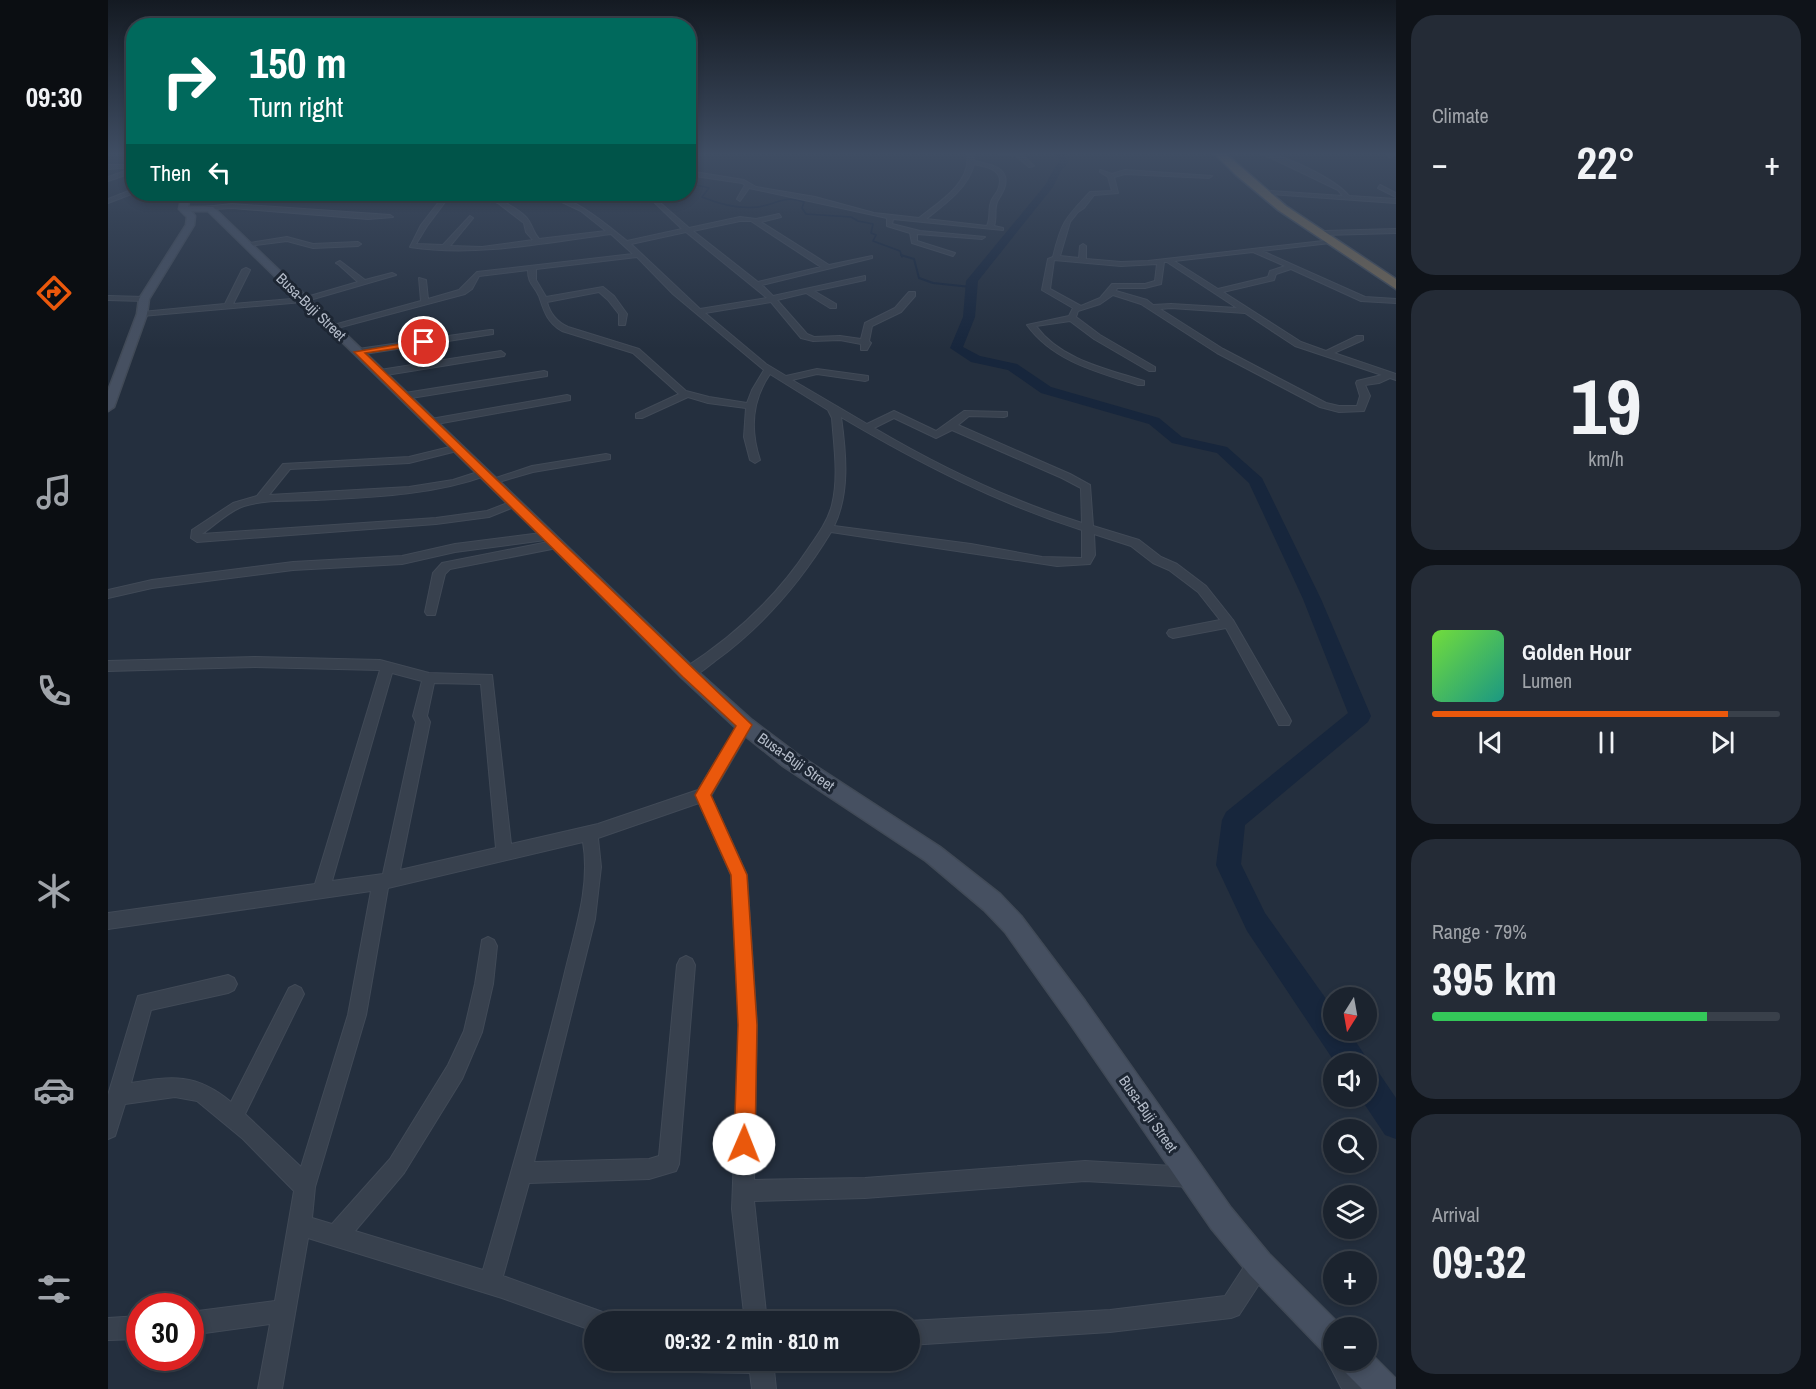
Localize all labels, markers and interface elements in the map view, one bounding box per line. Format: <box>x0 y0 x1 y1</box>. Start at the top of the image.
text: 150 m <box>249 35 347 91</box>
icon: right <box>150 42 228 120</box>
text: 09:30 <box>26 79 82 115</box>
text: Turn right <box>249 89 343 125</box>
text: Climate <box>1432 102 1489 129</box>
text: 22° <box>1576 132 1636 193</box>
text: − <box>1432 141 1448 185</box>
text: + <box>1764 141 1780 185</box>
icon: left <box>203 156 236 189</box>
text: Then <box>150 158 191 188</box>
street label: Busa-Buji Street <box>272 268 351 346</box>
icon: directions <box>33 272 75 314</box>
pin <box>398 316 449 367</box>
icon: arrive <box>407 325 440 358</box>
text: 19 <box>1570 353 1642 458</box>
text: km/h <box>1588 445 1624 472</box>
icon: music <box>33 471 75 513</box>
text: Golden Hour <box>1522 637 1631 667</box>
text: Lumen <box>1522 667 1572 694</box>
icon: phone <box>33 670 75 712</box>
icon: previous <box>1474 726 1507 759</box>
icon: pause <box>1590 726 1623 759</box>
icon: next <box>1706 726 1739 759</box>
street label: Busa-Buji Street <box>754 727 839 796</box>
icon: climate <box>33 870 75 912</box>
text: Range · 79% <box>1432 918 1527 945</box>
text: 395 km <box>1432 948 1557 1009</box>
north arrow <box>1323 987 1377 1041</box>
map controls <box>1323 987 1377 1371</box>
button: sound <box>1323 1053 1377 1107</box>
icon: car <box>33 1069 75 1111</box>
street label: Busa-Buji Street <box>1114 1071 1183 1157</box>
position arrow <box>712 1112 776 1176</box>
button: search <box>1323 1119 1377 1173</box>
button: layers <box>1323 1185 1377 1239</box>
text: Arrival <box>1432 1201 1479 1228</box>
text: 09:32 <box>1432 1231 1526 1292</box>
button: + <box>1323 1251 1377 1305</box>
icon: filters <box>33 1268 75 1310</box>
speed limit sign: 30 <box>126 1293 204 1371</box>
button: − <box>1323 1317 1377 1371</box>
text: 09:32 · 2 min · 810 m <box>665 1326 839 1356</box>

